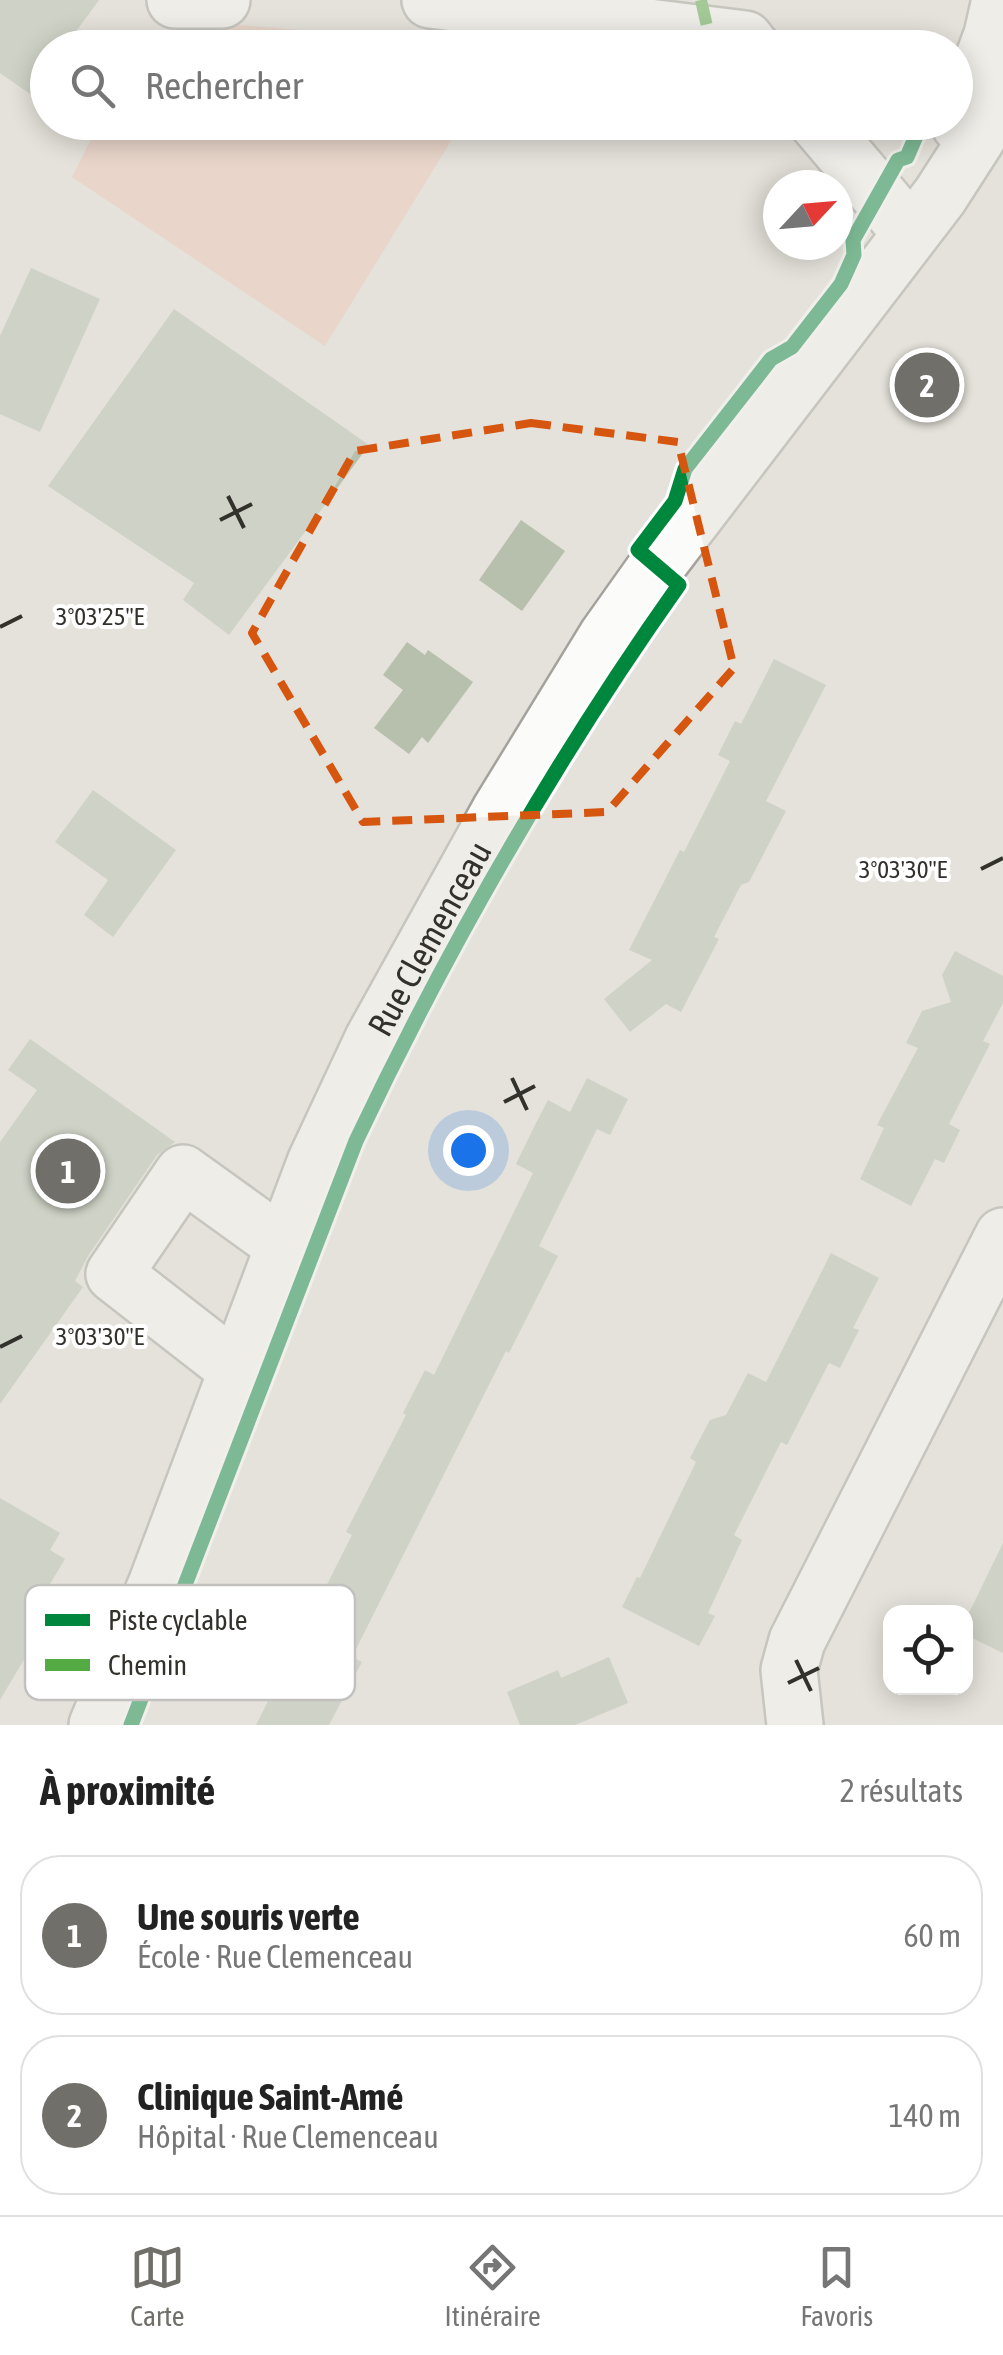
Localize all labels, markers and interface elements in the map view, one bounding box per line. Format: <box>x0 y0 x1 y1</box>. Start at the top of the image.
search box <box>30 30 973 140</box>
icon: search <box>65 58 120 113</box>
text: Rechercher <box>145 64 303 107</box>
north arrow <box>763 170 853 260</box>
pin: 2 <box>894 348 960 422</box>
text: 3°03'25"E <box>56 602 145 630</box>
street label: Rue Clemenceau <box>359 834 499 1042</box>
text: 3°03'30"E <box>859 855 948 883</box>
your location <box>443 1125 494 1176</box>
pin: 1 <box>36 1134 100 1208</box>
text: 3°03'30"E <box>56 1322 145 1350</box>
legend <box>25 1585 355 1700</box>
text: Piste cyclable <box>108 1604 247 1636</box>
map controls <box>883 1605 973 1695</box>
button: locate <box>883 1605 973 1695</box>
text: Chemin <box>108 1649 187 1681</box>
text: À proximité <box>40 1766 215 1814</box>
text: 2 résultats <box>840 1772 963 1809</box>
text: Une souris verte <box>137 1895 360 1938</box>
text: 1 <box>67 1917 82 1954</box>
text: 60 m <box>903 1917 961 1954</box>
text: École · Rue Clemenceau <box>137 1938 413 1975</box>
text: Clinique Saint-Amé <box>137 2075 403 2118</box>
text: 2 <box>67 2097 82 2134</box>
text: 140 m <box>888 2097 961 2134</box>
text: Hôpital · Rue Clemenceau <box>137 2118 439 2155</box>
tab: Carte <box>130 2240 185 2332</box>
tab: Itinéraire <box>445 2240 541 2332</box>
tab: Favoris <box>800 2240 873 2332</box>

